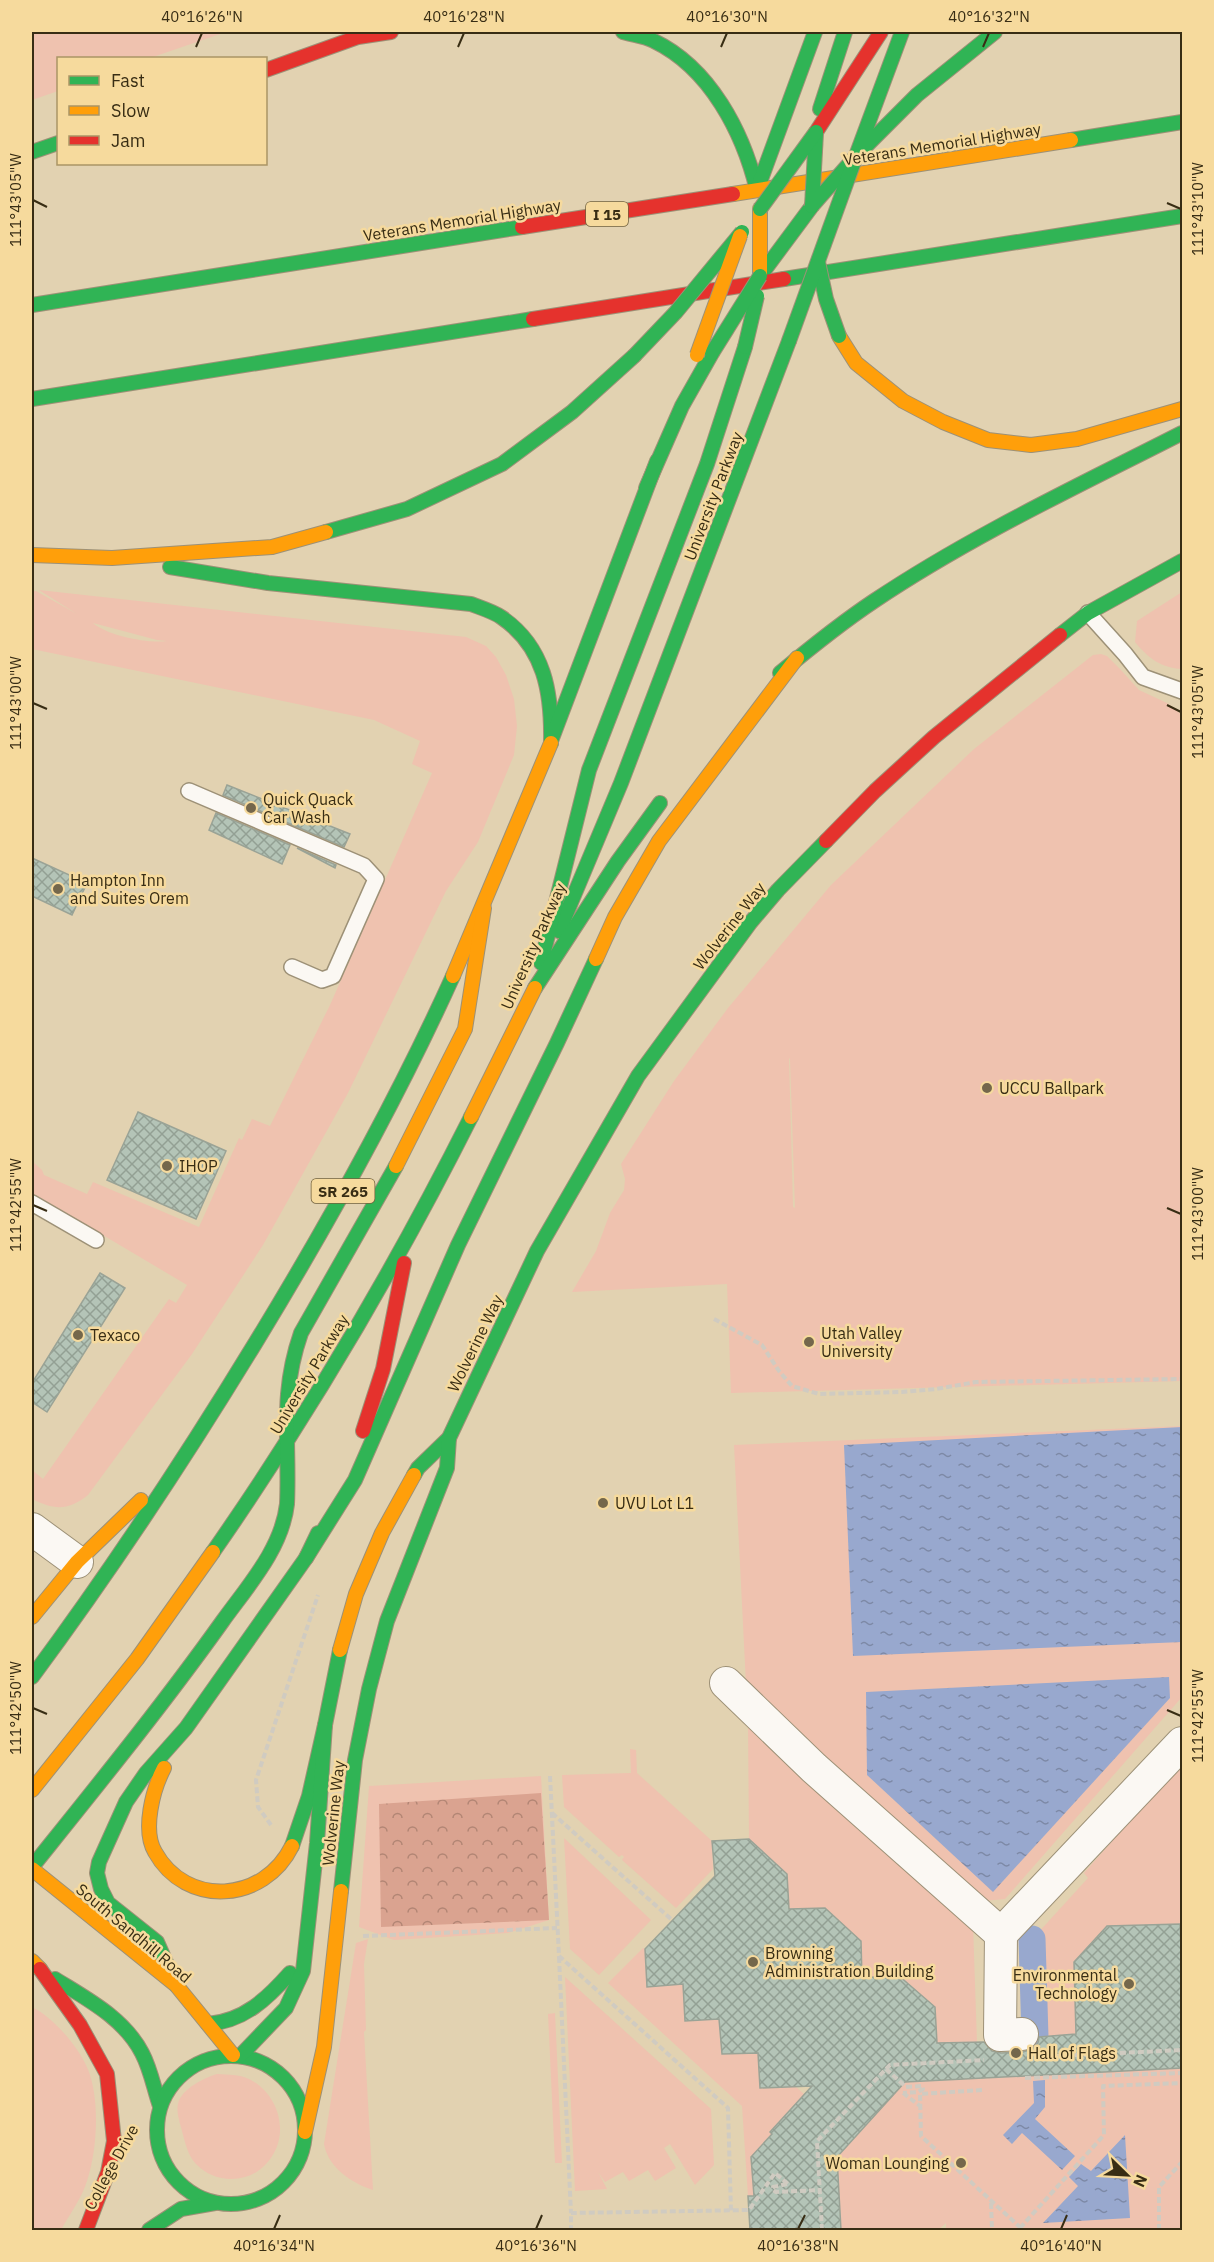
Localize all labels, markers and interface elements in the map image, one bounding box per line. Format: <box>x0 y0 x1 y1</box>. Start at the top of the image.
text: 40°16'26"N <box>161 7 243 26</box>
text: 40°16'28"N <box>423 7 505 26</box>
text: 40°16'30"N <box>686 7 768 26</box>
text: 40°16'32"N <box>948 7 1030 26</box>
legend <box>57 57 267 165</box>
text: Fast <box>111 69 145 92</box>
text: Slow <box>111 99 150 122</box>
street label: Veterans Memorial Highway <box>842 118 1042 170</box>
text: Jam <box>111 129 146 152</box>
text: 111°43'05"W <box>6 153 25 247</box>
text: 111°43'10"W <box>1188 162 1207 256</box>
street label: Veterans Memorial Highway <box>362 194 562 246</box>
road number: I 15 <box>586 202 628 226</box>
street label: University Parkway <box>679 429 747 563</box>
text: 111°43'00"W <box>6 656 25 750</box>
text: 111°43'05"W <box>1188 665 1207 759</box>
place label: Quick Quack Car Wash <box>263 789 354 827</box>
marker: Quick Quack Car Wash <box>244 801 258 815</box>
place label: Hampton Inn and Suites Orem <box>70 870 189 908</box>
street label: Wolverine Way <box>689 878 769 974</box>
street label: University Parkway <box>496 880 570 1012</box>
marker: Hampton Inn and Suites Orem <box>51 882 65 896</box>
place label: UCCU Ballpark <box>999 1078 1104 1098</box>
marker: UCCU Ballpark <box>980 1081 994 1095</box>
place label: IHOP <box>179 1156 218 1176</box>
text: 111°42'55"W <box>6 1158 25 1252</box>
marker: IHOP <box>160 1159 174 1173</box>
text: 111°43'00"W <box>1188 1167 1207 1261</box>
road number: SR 265 <box>312 1179 374 1203</box>
street label: Wolverine Way <box>443 1291 507 1395</box>
street label: University Parkway <box>265 1310 353 1438</box>
place label: Utah Valley University <box>821 1323 902 1361</box>
place label: Texaco <box>90 1325 140 1345</box>
marker: Texaco <box>71 1328 85 1342</box>
marker: Utah Valley University <box>802 1335 816 1349</box>
place label: UVU Lot L1 <box>615 1493 694 1513</box>
marker: UVU Lot L1 <box>596 1496 610 1510</box>
text: 111°42'50"W <box>6 1661 25 1755</box>
text: 111°42'55"W <box>1188 1669 1207 1763</box>
street label: Wolverine Way <box>318 1759 348 1867</box>
street label: South Sandhill Road <box>72 1879 196 1987</box>
place label: Browning Administration Building <box>765 1943 934 1981</box>
marker: Browning Administration Building <box>746 1955 760 1969</box>
place label: Environmental Technology <box>1013 1965 1117 2003</box>
marker: Environmental Technology <box>1122 1977 1136 1991</box>
place label: Hall of Flags <box>1028 2043 1116 2063</box>
marker: Hall of Flags <box>1009 2046 1023 2060</box>
street label: College Drive <box>79 2121 143 2213</box>
north arrow <box>1097 2145 1157 2205</box>
place label: Woman Lounging <box>826 2153 950 2173</box>
marker: Woman Lounging <box>954 2156 968 2170</box>
text: N <box>1129 2172 1152 2190</box>
text: 40°16'34"N <box>233 2236 315 2255</box>
text: 40°16'36"N <box>495 2236 577 2255</box>
text: 40°16'38"N <box>757 2236 839 2255</box>
text: 40°16'40"N <box>1020 2236 1102 2255</box>

